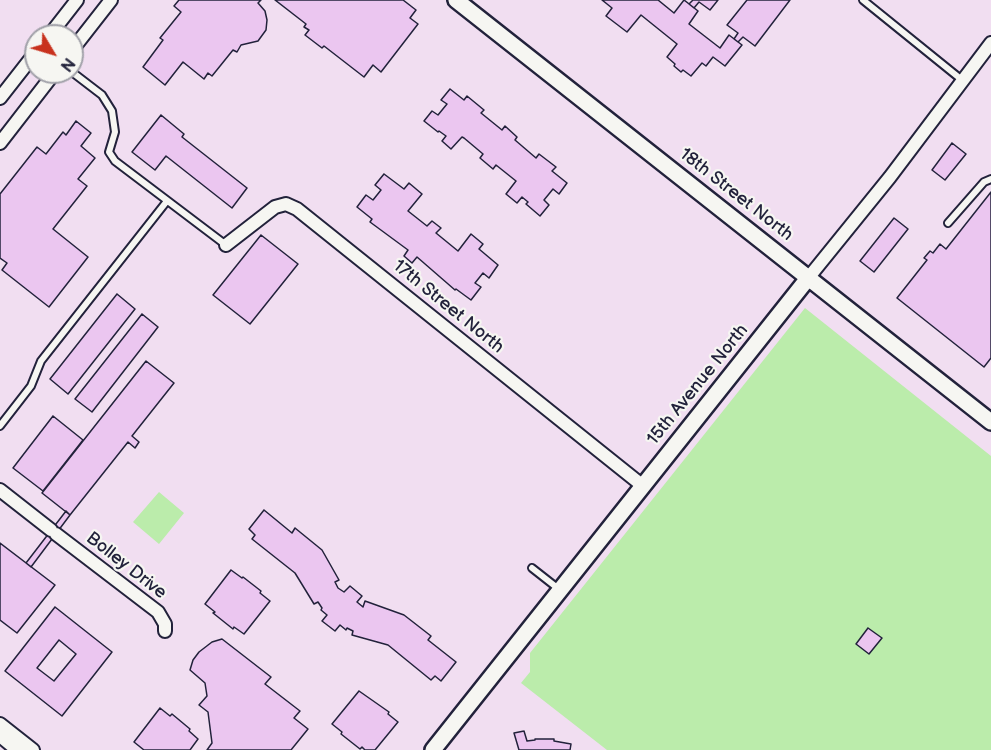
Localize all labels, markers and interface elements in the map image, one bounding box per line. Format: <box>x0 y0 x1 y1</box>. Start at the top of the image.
north arrow <box>24 24 84 84</box>
text: N <box>56 54 78 75</box>
street label: 18th Street North <box>675 144 797 246</box>
street label: 17th Street North <box>388 256 508 358</box>
street label: 15th Avenue North <box>643 320 753 450</box>
street label: Bolley Drive <box>81 528 171 604</box>

